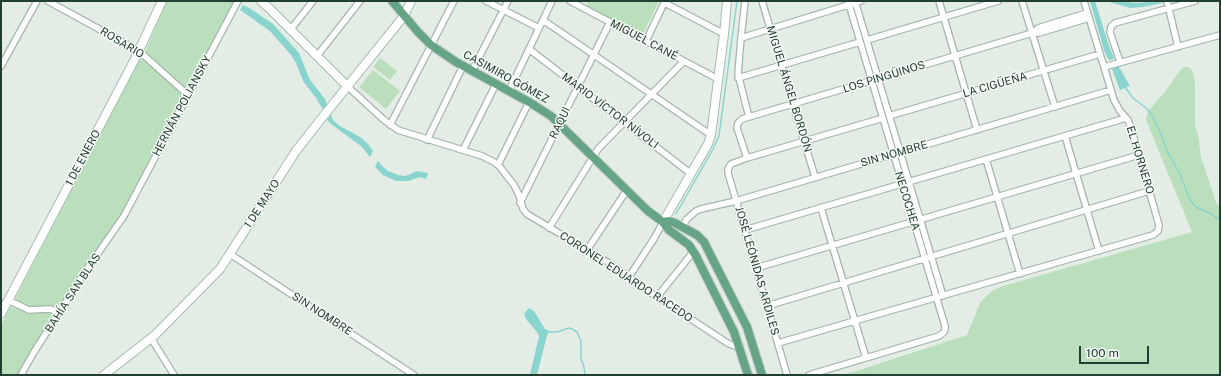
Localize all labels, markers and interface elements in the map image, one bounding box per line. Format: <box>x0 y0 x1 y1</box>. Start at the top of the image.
street label: MIGUEL CANÉ <box>608 17 680 63</box>
street label: MIGUEL ÁNGEL BORDÓN <box>763 24 815 154</box>
street label: ROSARIO <box>98 25 146 61</box>
street label: CASIMIRO GÓMEZ <box>461 48 551 106</box>
street label: HERNÁN POLIANSKY <box>150 53 214 159</box>
street label: LOS PINGÜINOS <box>841 58 927 96</box>
street label: LA CIGÜEÑA <box>961 69 1029 101</box>
street label: MARIO VÍCTOR NÍVOLI <box>559 70 661 152</box>
street label: RAQUI <box>547 105 573 141</box>
street label: EL HORNERO <box>1123 124 1157 196</box>
street label: 1 DE ENERO <box>63 128 103 188</box>
street label: SIN NOMBRE <box>859 138 929 170</box>
street label: NECOCHEA <box>892 170 922 232</box>
street label: 1 DE MAYO <box>241 177 283 231</box>
street label: JOSÉ LEÓNIDAS ARDILES <box>732 205 782 337</box>
street label: CORONEL EDUARDO RACEDO <box>557 229 695 325</box>
street label: BAHÍA SAN BLAS <box>42 251 104 335</box>
street label: SIN NOMBRE <box>289 290 355 338</box>
scale bar <box>1081 338 1151 364</box>
text: 100 m <box>1086 346 1119 360</box>

